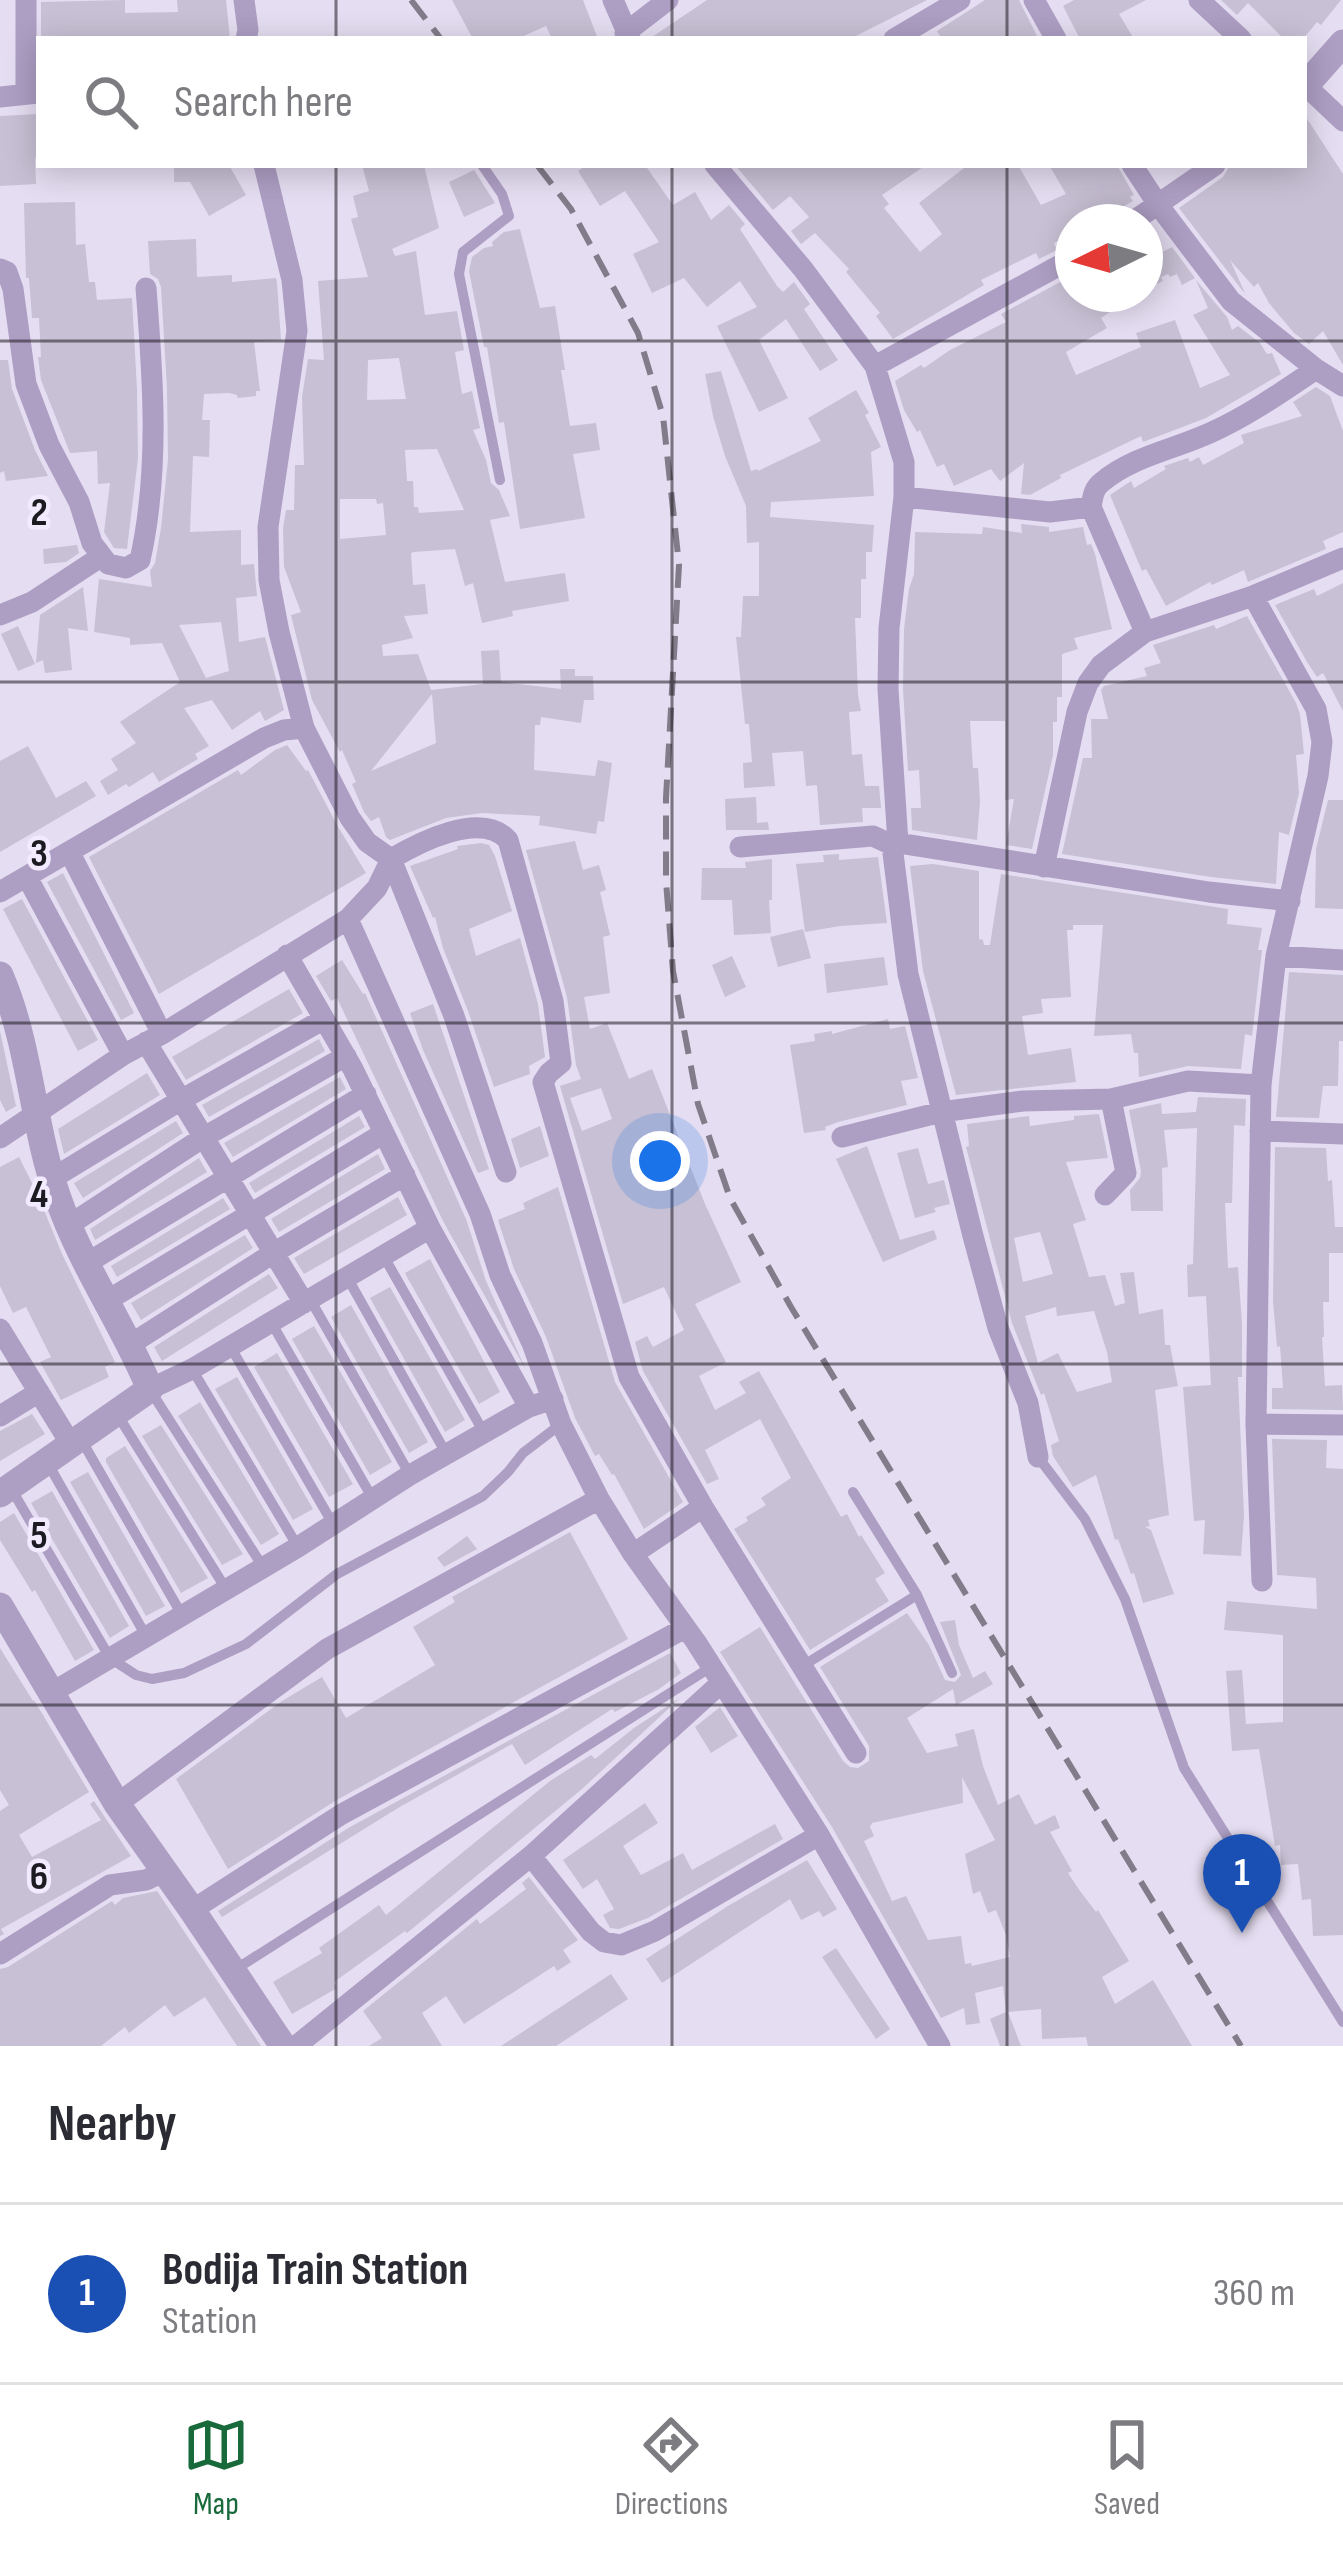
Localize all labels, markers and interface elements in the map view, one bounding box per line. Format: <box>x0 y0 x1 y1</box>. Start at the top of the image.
search box <box>36 36 1307 168</box>
icon: search <box>78 69 144 135</box>
text: Search here <box>174 75 353 130</box>
north arrow <box>1055 204 1163 312</box>
text: 2 <box>30 490 48 537</box>
text: 3 <box>30 831 48 878</box>
your location <box>630 1131 690 1191</box>
text: 4 <box>30 1172 48 1219</box>
text: 5 <box>30 1513 48 1560</box>
pin: 1 <box>1203 1834 1281 1933</box>
text: 6 <box>30 1854 48 1901</box>
text: Nearby <box>48 2094 177 2155</box>
text: Bodija Train Station <box>162 2243 468 2298</box>
text: 1 <box>79 2270 95 2317</box>
text: 360 m <box>1213 2270 1295 2317</box>
text: Station <box>162 2298 257 2345</box>
tab: Map <box>183 2412 249 2524</box>
tab: Directions <box>615 2412 728 2524</box>
tab: Saved <box>1094 2412 1160 2524</box>

